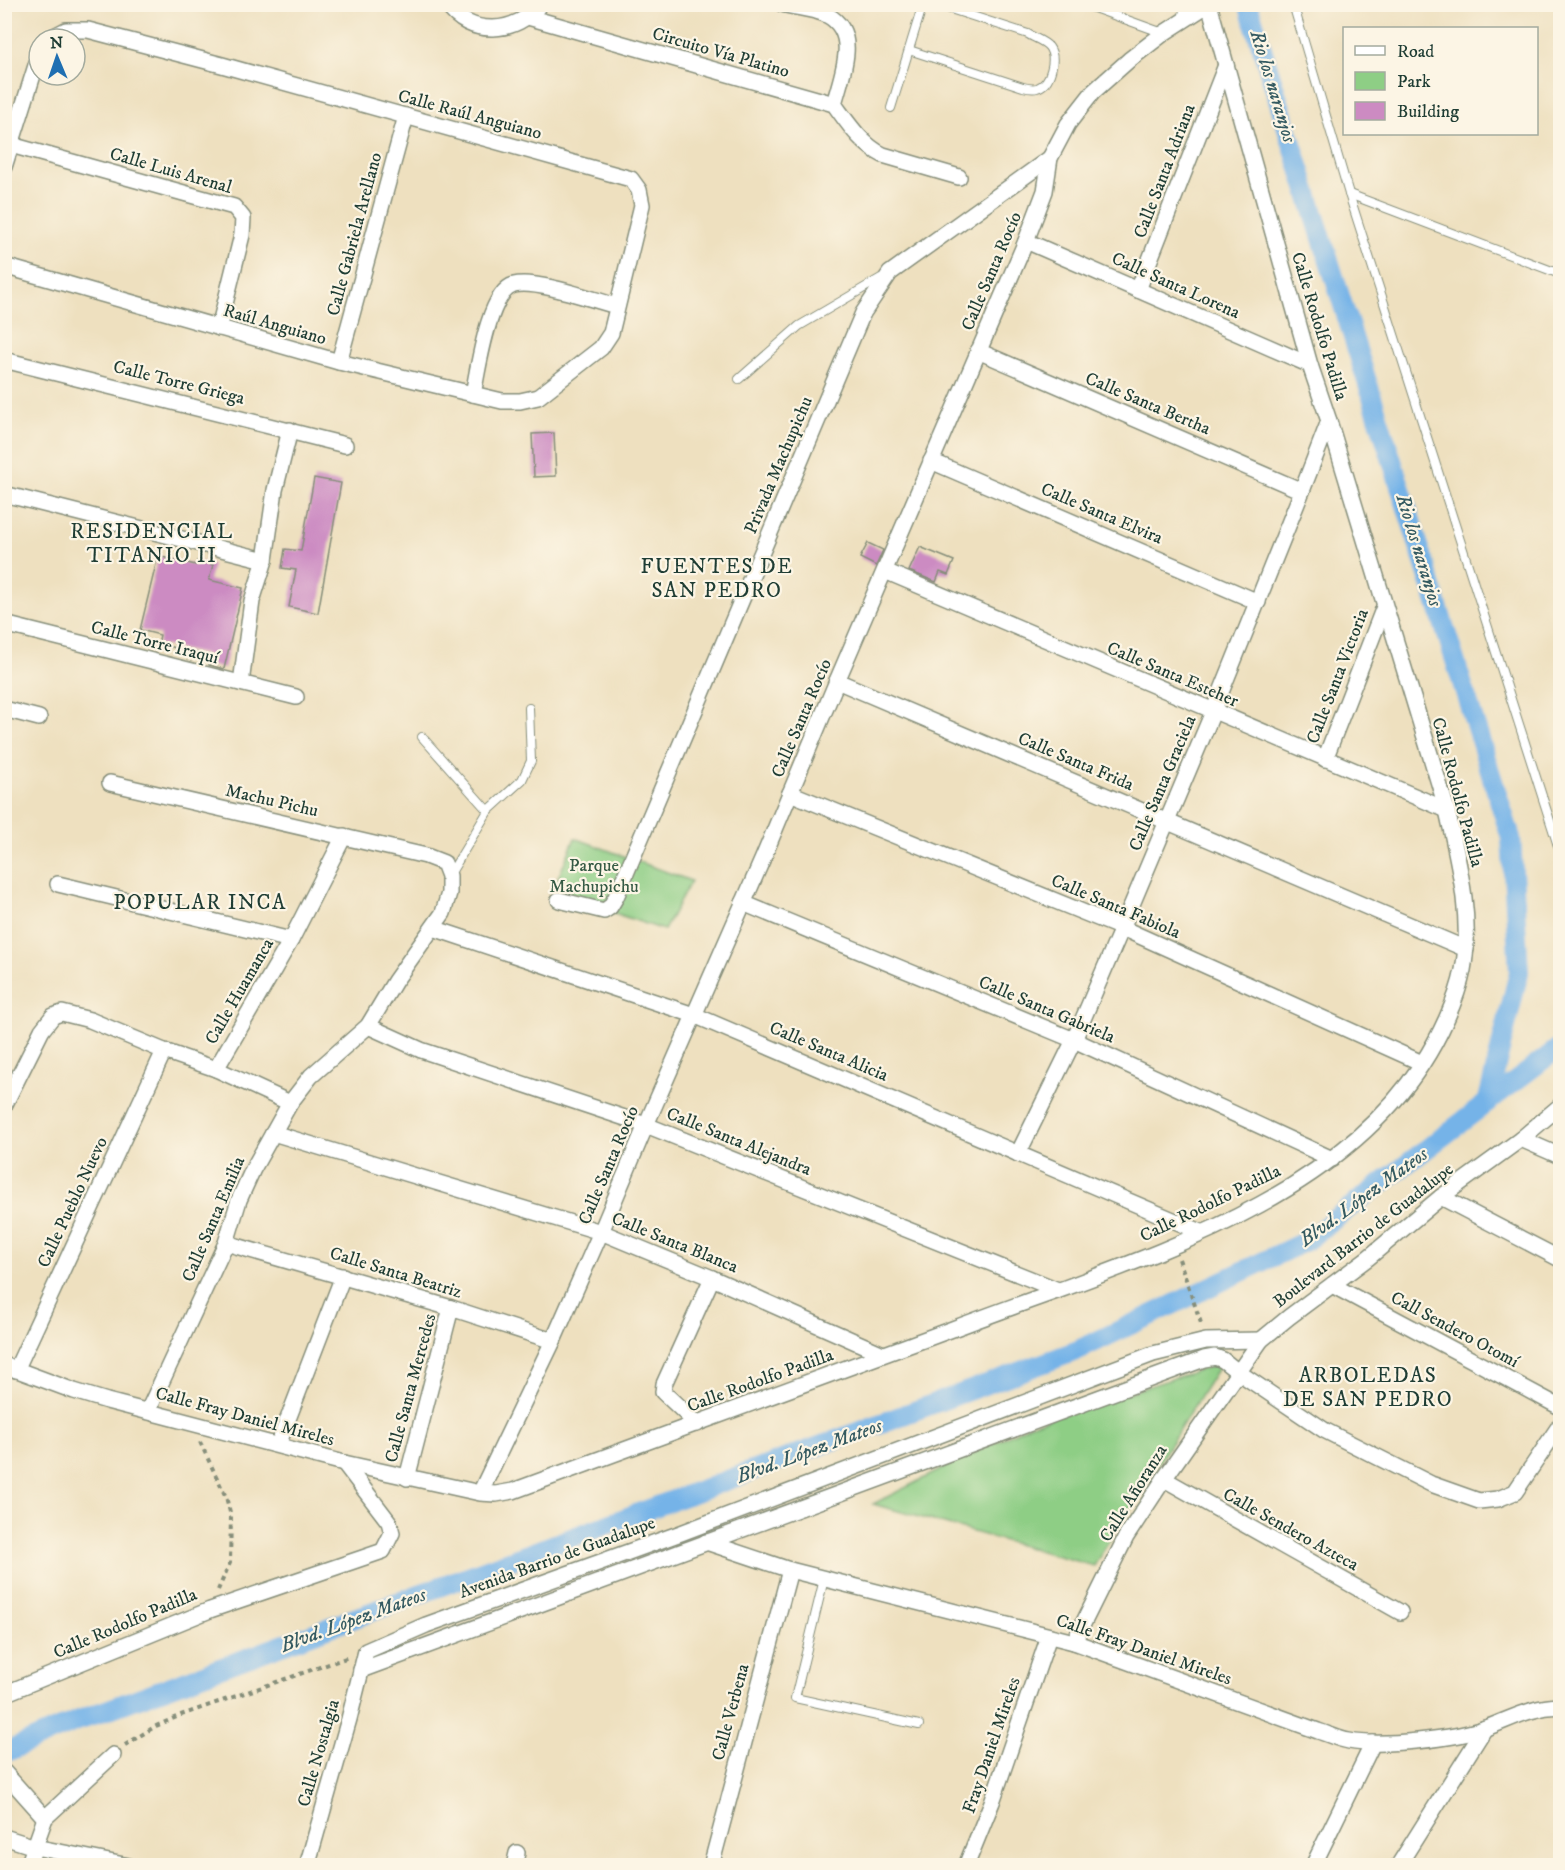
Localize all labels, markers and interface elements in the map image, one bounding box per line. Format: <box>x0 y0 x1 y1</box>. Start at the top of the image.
street label: Circuito Vía Platino <box>650 23 792 83</box>
water label: Rio los naranjos <box>1243 26 1302 147</box>
north arrow <box>27 27 87 87</box>
legend <box>1343 27 1538 135</box>
text: N <box>50 33 63 53</box>
text: Road <box>1397 41 1434 63</box>
text: Park <box>1397 71 1431 93</box>
street label: Calle Raúl Anguiano <box>395 85 544 145</box>
street label: Calle Santa Adriana <box>1129 101 1201 242</box>
text: Building <box>1397 101 1459 123</box>
street label: Calle Luis Arenal <box>107 143 235 199</box>
street label: Calle Gabriela Arellano <box>323 150 387 318</box>
street label: Calle Santa Rocío <box>957 208 1027 334</box>
street label: Calle Santa Lorena <box>1108 248 1244 324</box>
street label: Calle Rodolfo Padilla <box>1286 250 1352 403</box>
street label: Raúl Anguiano <box>221 300 329 350</box>
street label: Calle Torre Griega <box>111 356 247 410</box>
street label: Calle Santa Bertha <box>1082 368 1214 440</box>
street label: Privada Machupichu <box>740 393 818 537</box>
street label: Calle Santa Elvira <box>1037 478 1166 550</box>
water label: Rio los naranjos <box>1389 490 1448 611</box>
district label: RESIDENCIAL TITANIO II <box>70 519 234 569</box>
district label: FUENTES DE SAN PEDRO <box>641 554 793 604</box>
street label: Calle Santa Victoria <box>1302 606 1374 747</box>
street label: Calle Torre Iraquí <box>89 616 222 670</box>
street label: Calle Santa Esteher <box>1103 637 1242 713</box>
street label: Calle Santa Rocío <box>767 655 837 781</box>
street label: Calle Santa Graciela <box>1124 712 1202 855</box>
street label: Calle Rodolfo Padilla <box>1427 715 1488 870</box>
street label: Calle Santa Frida <box>1014 728 1137 796</box>
street label: Machu Pichu <box>223 780 321 822</box>
park label: Parque Machupichu <box>549 855 639 898</box>
street label: Calle Santa Fabiola <box>1048 870 1184 944</box>
district label: POPULAR INCA <box>113 890 287 916</box>
street label: Calle Huamanca <box>201 934 279 1048</box>
street label: Calle Santa Gabriela <box>975 971 1118 1049</box>
street label: Calle Santa Alicia <box>766 1017 892 1087</box>
street label: Calle Santa Rocío <box>574 1102 644 1228</box>
street label: Calle Santa Alejandra <box>663 1103 815 1181</box>
street label: Calle Pueblo Nuevo <box>33 1133 113 1271</box>
water label: Blvd. López Mateos <box>1294 1142 1434 1253</box>
street label: Calle Santa Emilia <box>178 1153 250 1285</box>
street label: Boulevard Barrio de Guadalupe <box>1269 1159 1458 1313</box>
street label: Calle Rodolfo Padilla <box>1136 1160 1285 1248</box>
street label: Calle Santa Blanca <box>608 1208 741 1278</box>
street label: Calle Santa Beatriz <box>327 1242 464 1304</box>
street label: Call Sendero Otomí <box>1387 1287 1523 1373</box>
street label: Calle Santa Mercedes <box>381 1311 441 1465</box>
street label: Calle Rodolfo Padilla <box>684 1344 837 1418</box>
district label: ARBOLEDAS DE SAN PEDRO <box>1283 1363 1453 1413</box>
street label: Calle Fray Daniel Mireles <box>153 1382 337 1451</box>
water label: Blvd. López Mateos <box>732 1413 886 1490</box>
street label: Calle Añoranza <box>1095 1441 1173 1546</box>
street label: Calle Sendero Azteca <box>1219 1484 1362 1576</box>
street label: Avenida Barrio de Guadalupe <box>456 1512 658 1604</box>
water label: Blvd. López Mateos <box>276 1582 430 1659</box>
street label: Calle Rodolfo Padilla <box>50 1584 201 1664</box>
street label: Calle Fray Daniel Mireles <box>1053 1610 1234 1690</box>
street label: Calle Verbena <box>708 1661 755 1763</box>
street label: Fray Daniel Mireles <box>958 1674 1026 1816</box>
street label: Calle Nostalgia <box>293 1697 345 1810</box>

